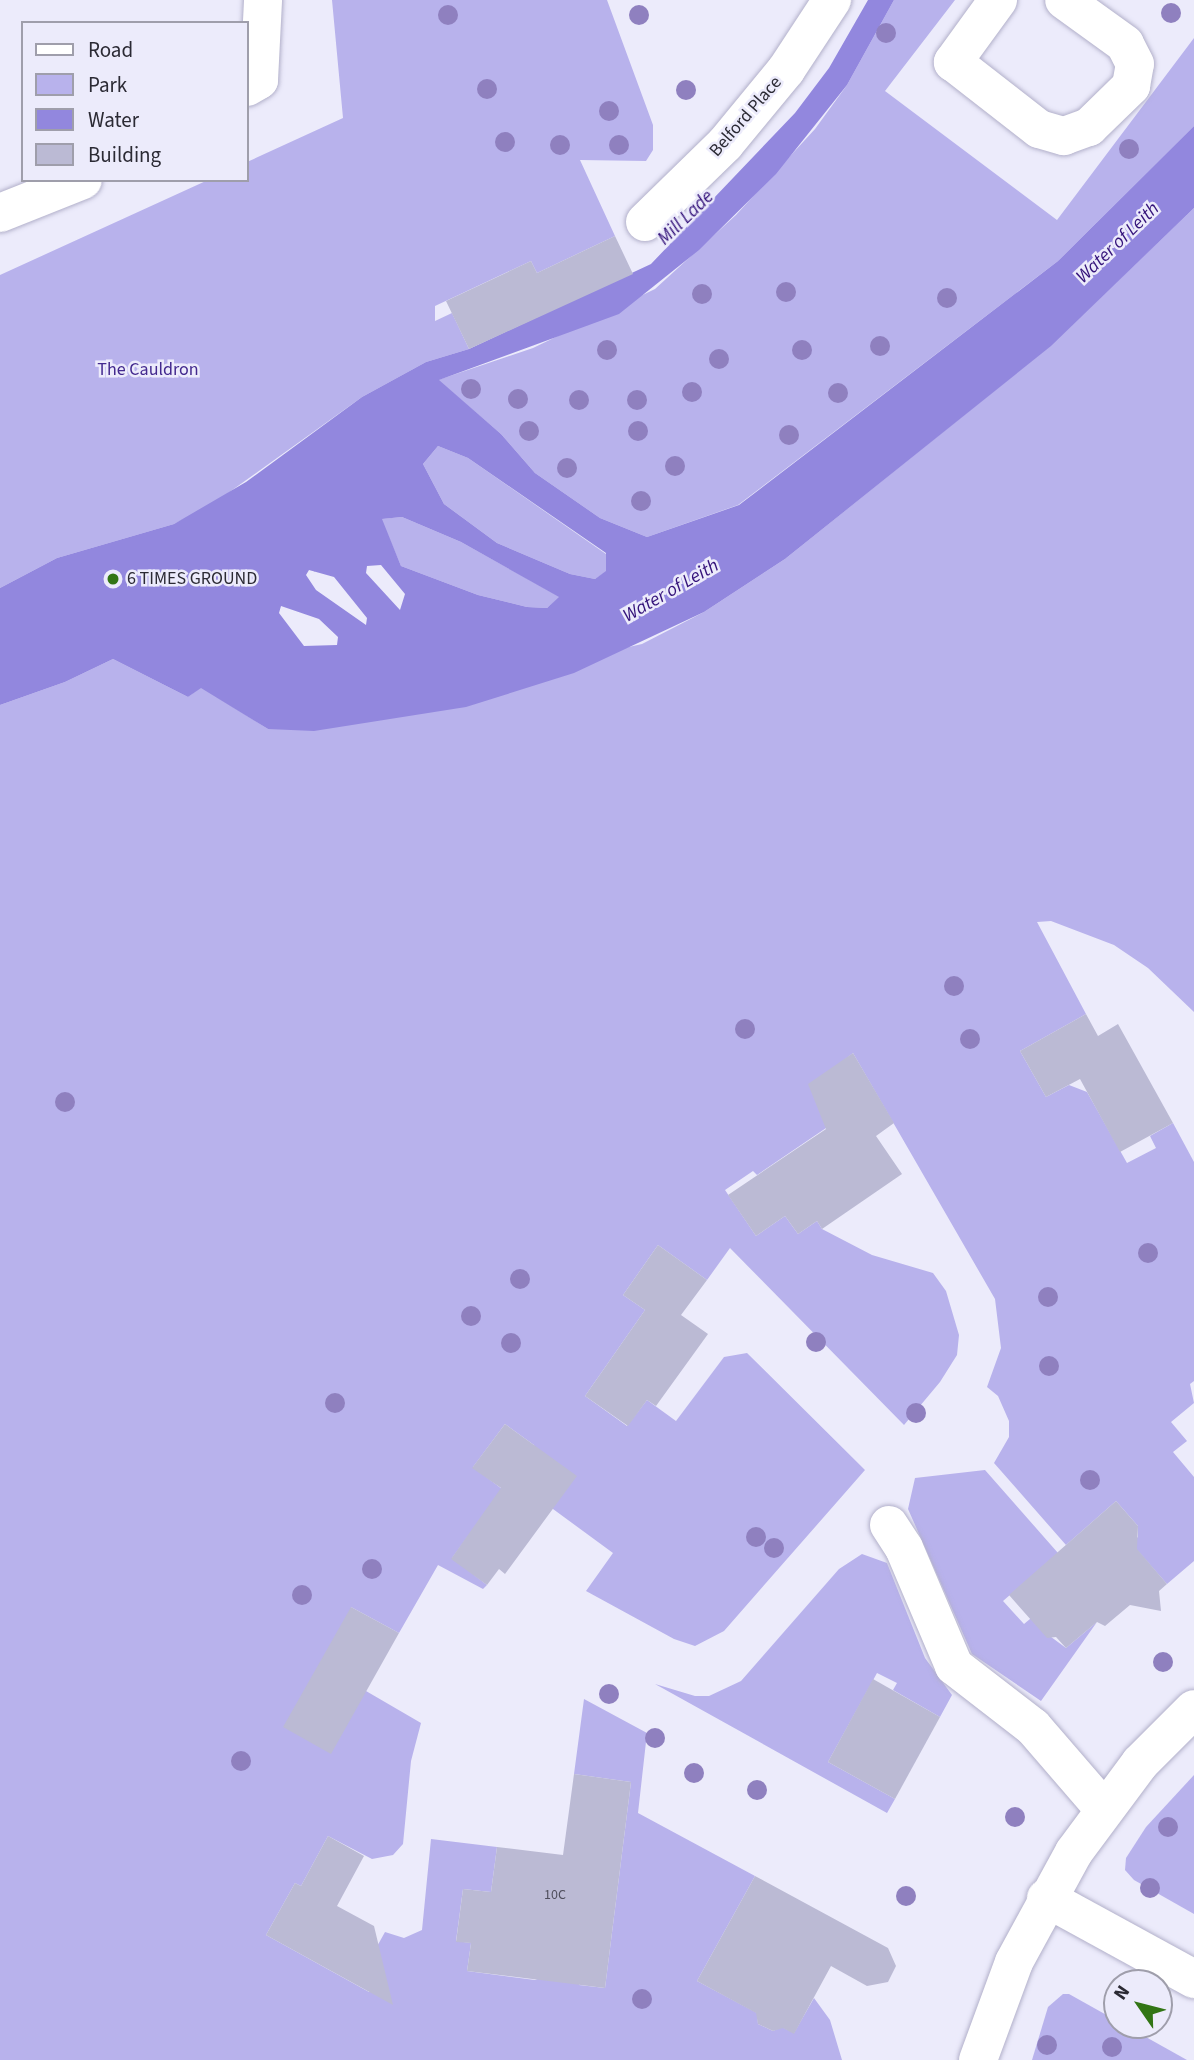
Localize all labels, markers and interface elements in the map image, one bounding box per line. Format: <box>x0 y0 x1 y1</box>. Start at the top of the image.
legend <box>21 21 248 182</box>
text: Road <box>88 35 133 65</box>
text: Park <box>88 70 127 100</box>
street label: Belford Place <box>705 72 787 162</box>
text: Water <box>88 105 139 135</box>
text: Building <box>88 140 161 170</box>
water label: Mill Lade <box>653 186 719 250</box>
water label: Water of Leith <box>1072 198 1164 288</box>
park label: The Cauldron <box>97 359 199 381</box>
water label: Water of Leith <box>619 554 723 628</box>
place label: 6 TIMES GROUND <box>127 568 257 590</box>
marker: 6 TIMES GROUND <box>105 571 121 587</box>
house number: 10C <box>544 1887 566 1903</box>
north arrow <box>1103 1969 1173 2039</box>
text: N <box>1107 1980 1137 2006</box>

